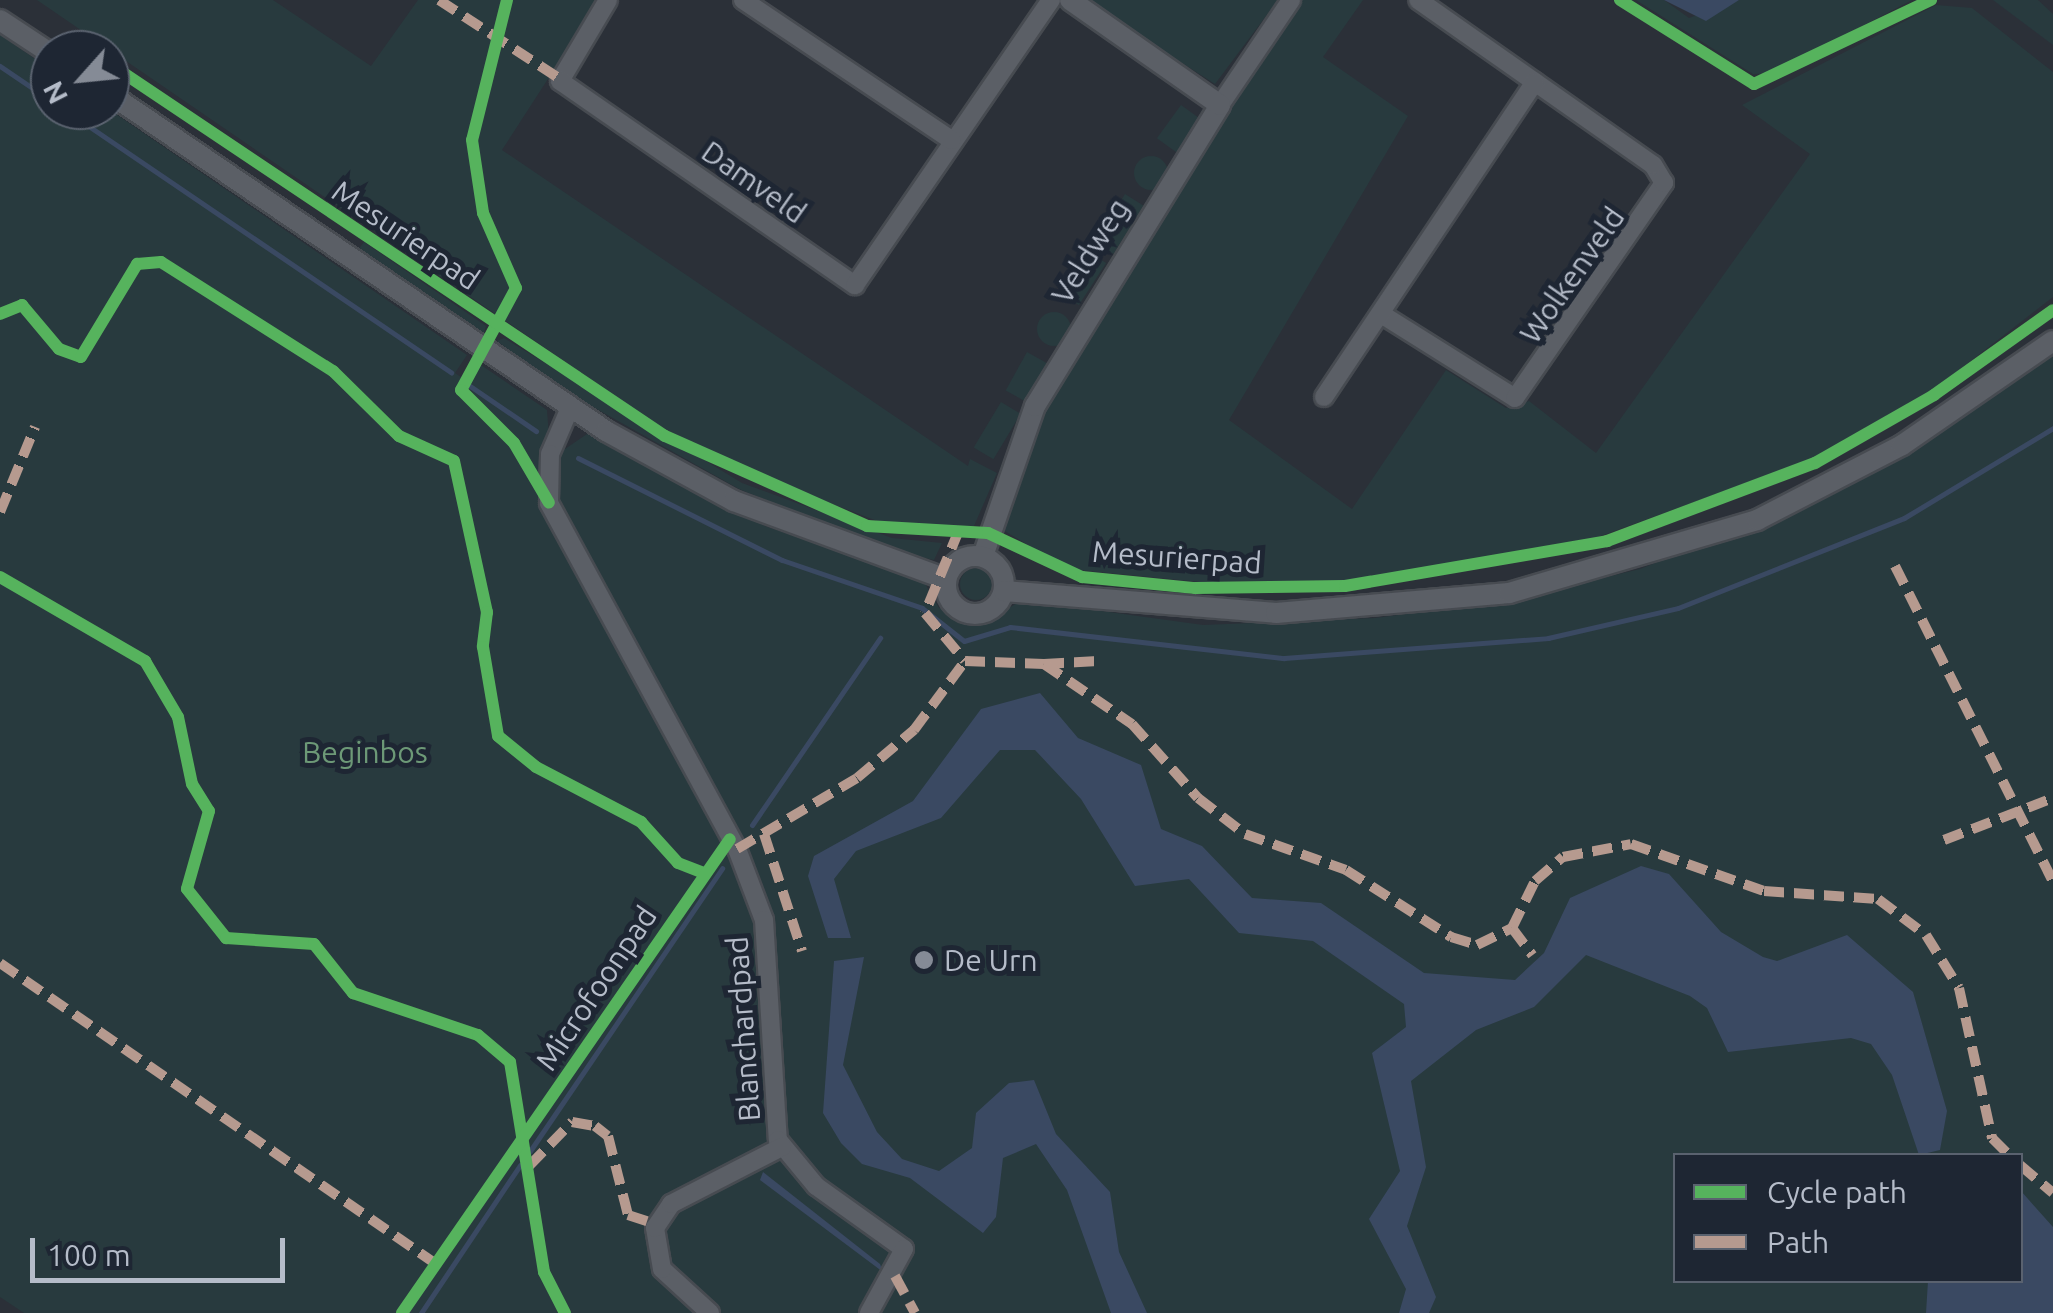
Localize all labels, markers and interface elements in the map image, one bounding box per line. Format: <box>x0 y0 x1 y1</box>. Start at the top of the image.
north arrow <box>30 30 130 130</box>
text: N <box>36 77 73 109</box>
street label: Damveld <box>695 133 813 231</box>
street label: Mesurierpad <box>326 173 486 297</box>
street label: Veldweg <box>1044 192 1136 310</box>
street label: Wolkenveld <box>1512 200 1632 350</box>
street label: Mesurierpad <box>1091 533 1263 581</box>
park label: Beginbos <box>302 734 428 770</box>
street label: Microfoonpad <box>528 899 664 1077</box>
street label: Blanchardpad <box>719 935 767 1123</box>
place label: De Urn <box>944 942 1038 978</box>
marker: De Urn <box>913 949 935 971</box>
legend <box>1673 1153 2023 1283</box>
text: Cycle path <box>1767 1175 1907 1209</box>
scale bar <box>35 1218 290 1280</box>
text: Path <box>1767 1225 1829 1259</box>
text: 100 m <box>47 1238 131 1272</box>

